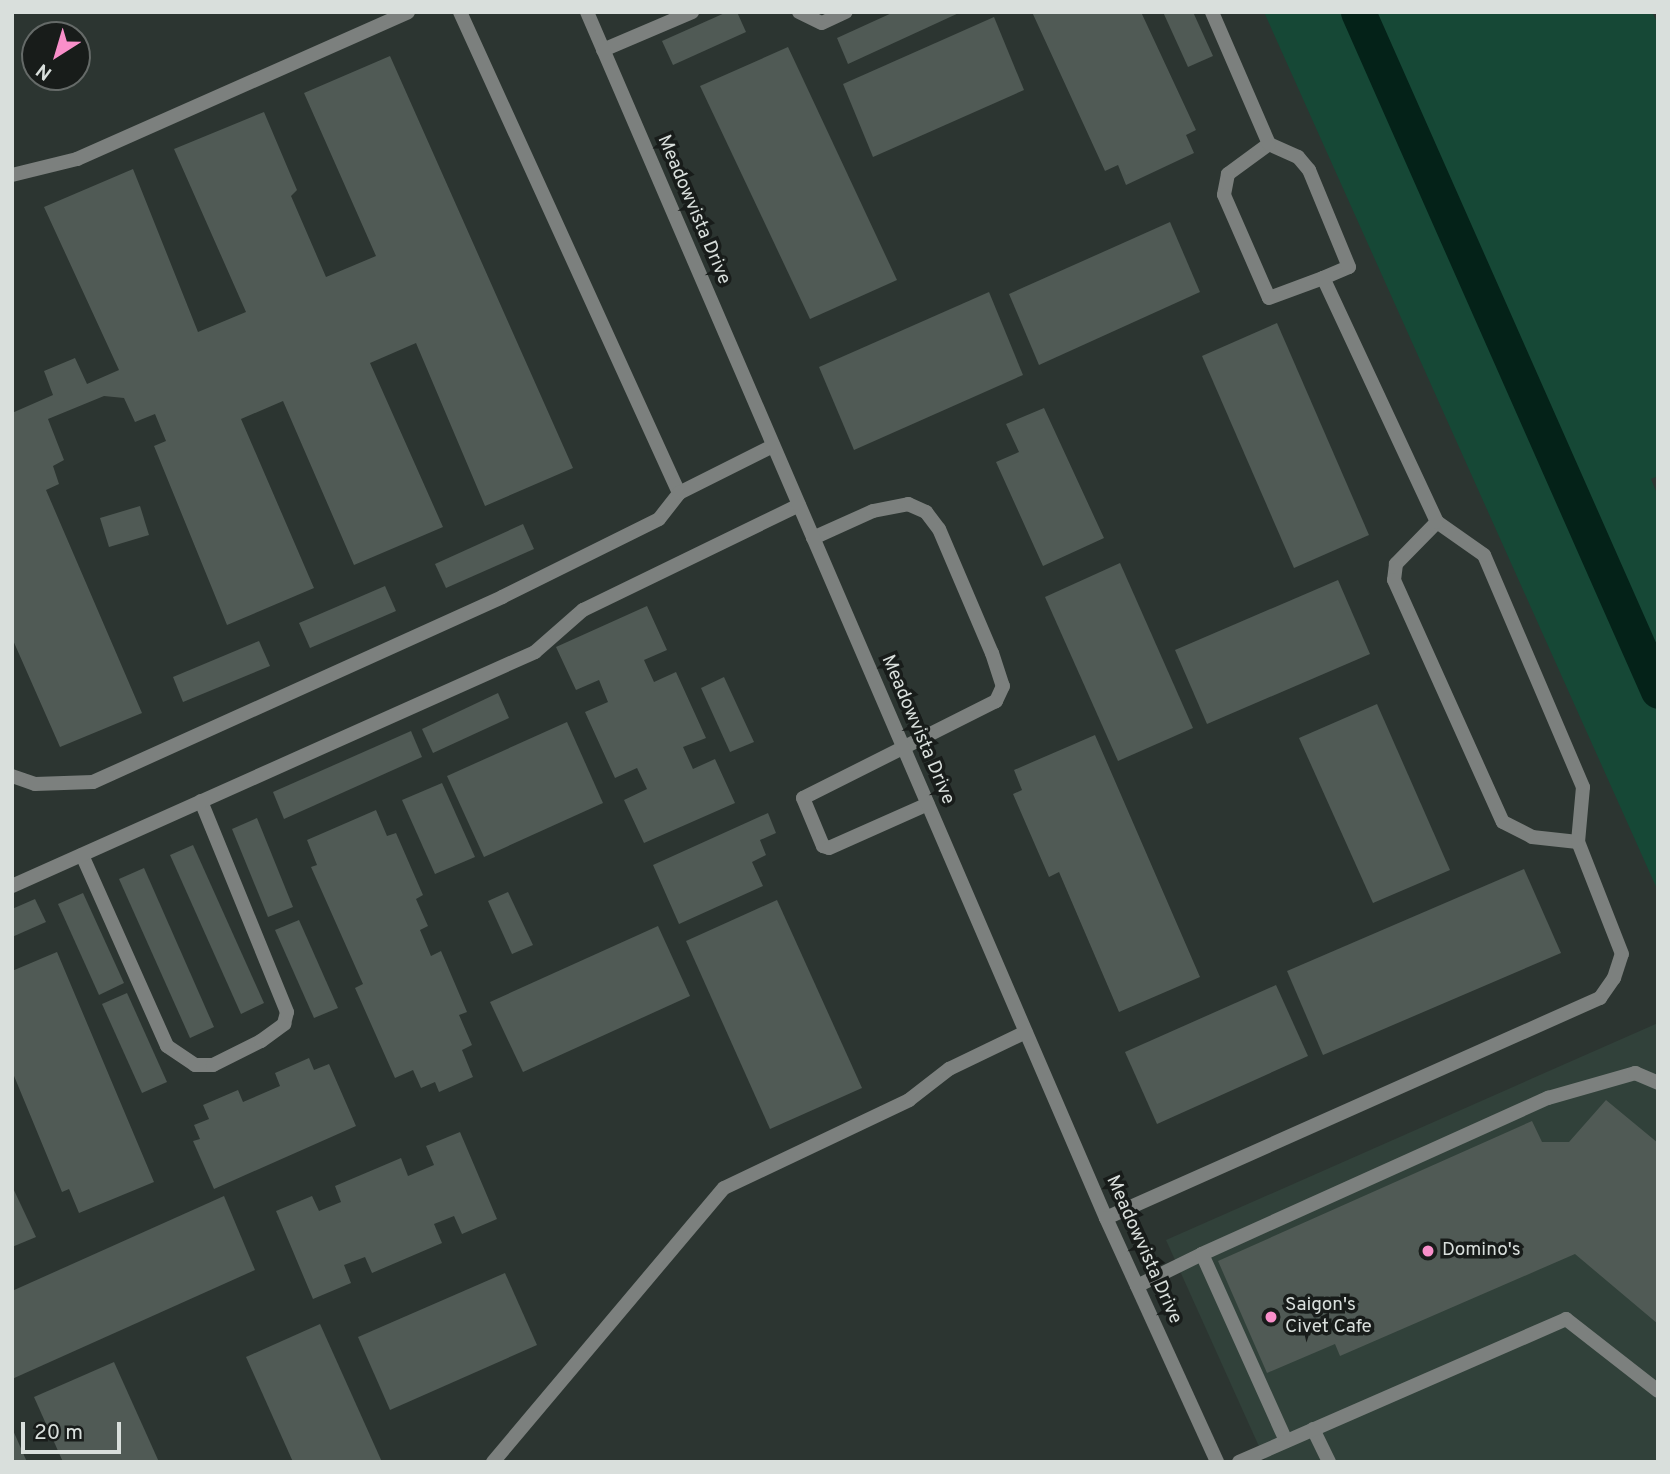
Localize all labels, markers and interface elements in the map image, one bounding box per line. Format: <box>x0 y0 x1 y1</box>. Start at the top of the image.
north arrow <box>21 21 91 91</box>
text: N <box>32 57 57 85</box>
street label: Meadowvista Drive <box>651 132 735 288</box>
street label: Meadowvista Drive <box>875 652 959 808</box>
street label: Meadowvista Drive <box>1100 1172 1186 1328</box>
place label: Domino's <box>1442 1240 1521 1262</box>
marker: Domino's <box>1420 1243 1436 1259</box>
place label: Saigon's Civet Cafe <box>1285 1295 1372 1339</box>
marker: Saigon's Civet Cafe <box>1263 1309 1279 1325</box>
scale bar <box>24 1408 124 1452</box>
text: 20 m <box>34 1420 83 1447</box>

